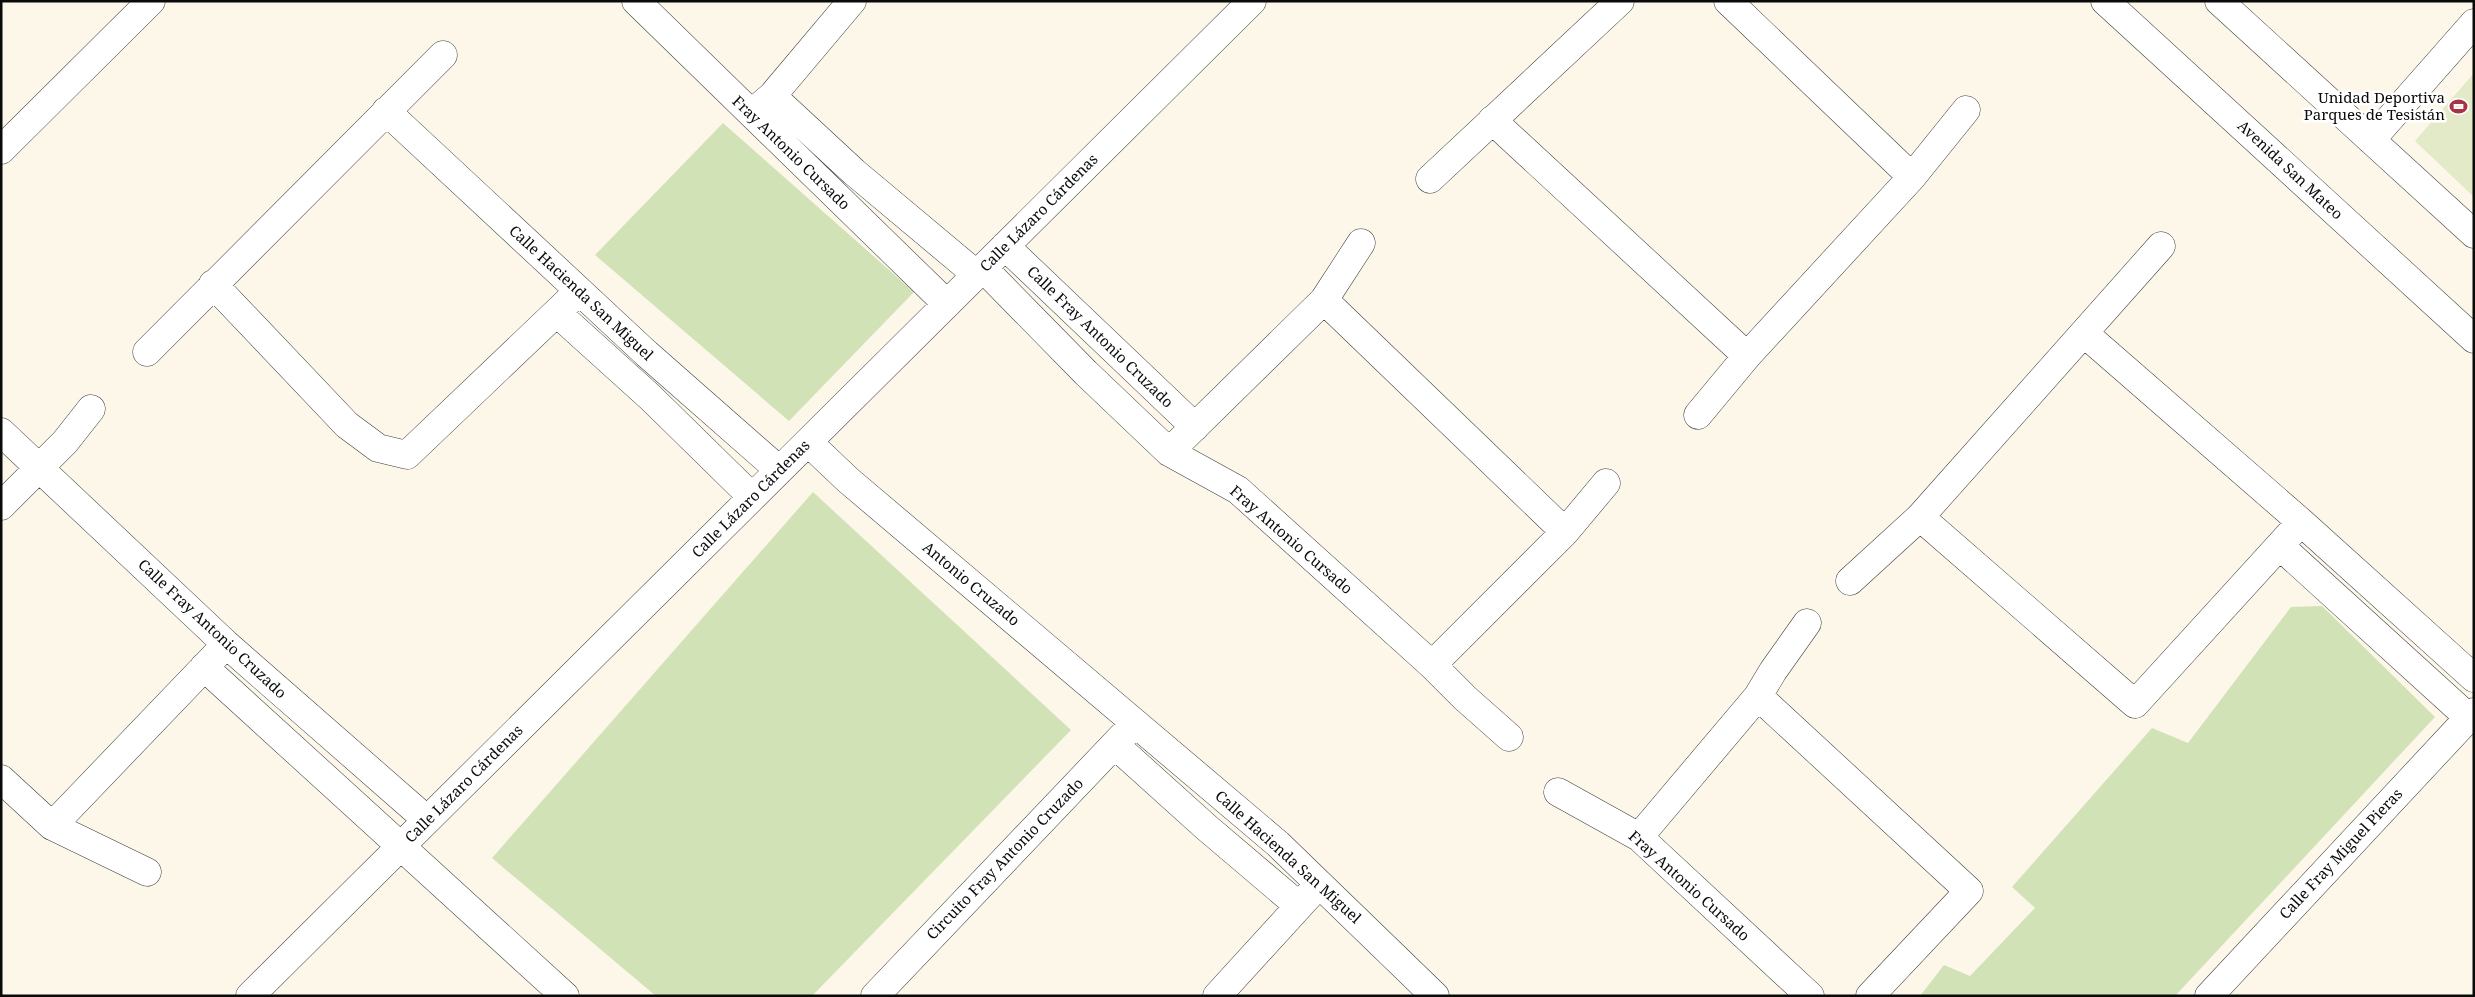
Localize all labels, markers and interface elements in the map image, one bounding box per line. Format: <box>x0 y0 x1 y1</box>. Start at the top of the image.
place label: Unidad Deportiva Parques de Tesistán <box>2304 87 2445 124</box>
street label: Fray Antonio Cursado <box>729 91 855 214</box>
sports icon: Unidad Deportiva Parques de Tesistán <box>2449 97 2469 117</box>
street label: Avenida San Mateo <box>2234 115 2348 223</box>
street label: Calle Lázaro Cárdenas <box>975 149 1102 276</box>
street label: Calle Hacienda San Miguel <box>505 220 658 365</box>
street label: Calle Fray Antonio Cruzado <box>1023 261 1178 412</box>
street label: Calle Lázaro Cárdenas <box>687 435 814 562</box>
street label: Fray Antonio Cursado <box>1226 480 1357 598</box>
street label: Antonio Cruzado <box>919 537 1024 630</box>
street label: Calle Fray Antonio Cruzado <box>134 554 291 702</box>
street label: Calle Lázaro Cárdenas <box>400 720 527 847</box>
street label: Circuito Fray Antonio Cruzado <box>921 773 1087 944</box>
street label: Calle Fray Miguel Pieras <box>2274 783 2406 923</box>
street label: Calle Hacienda San Miguel <box>1211 785 1366 927</box>
street label: Fray Antonio Cursado <box>1625 826 1754 945</box>

